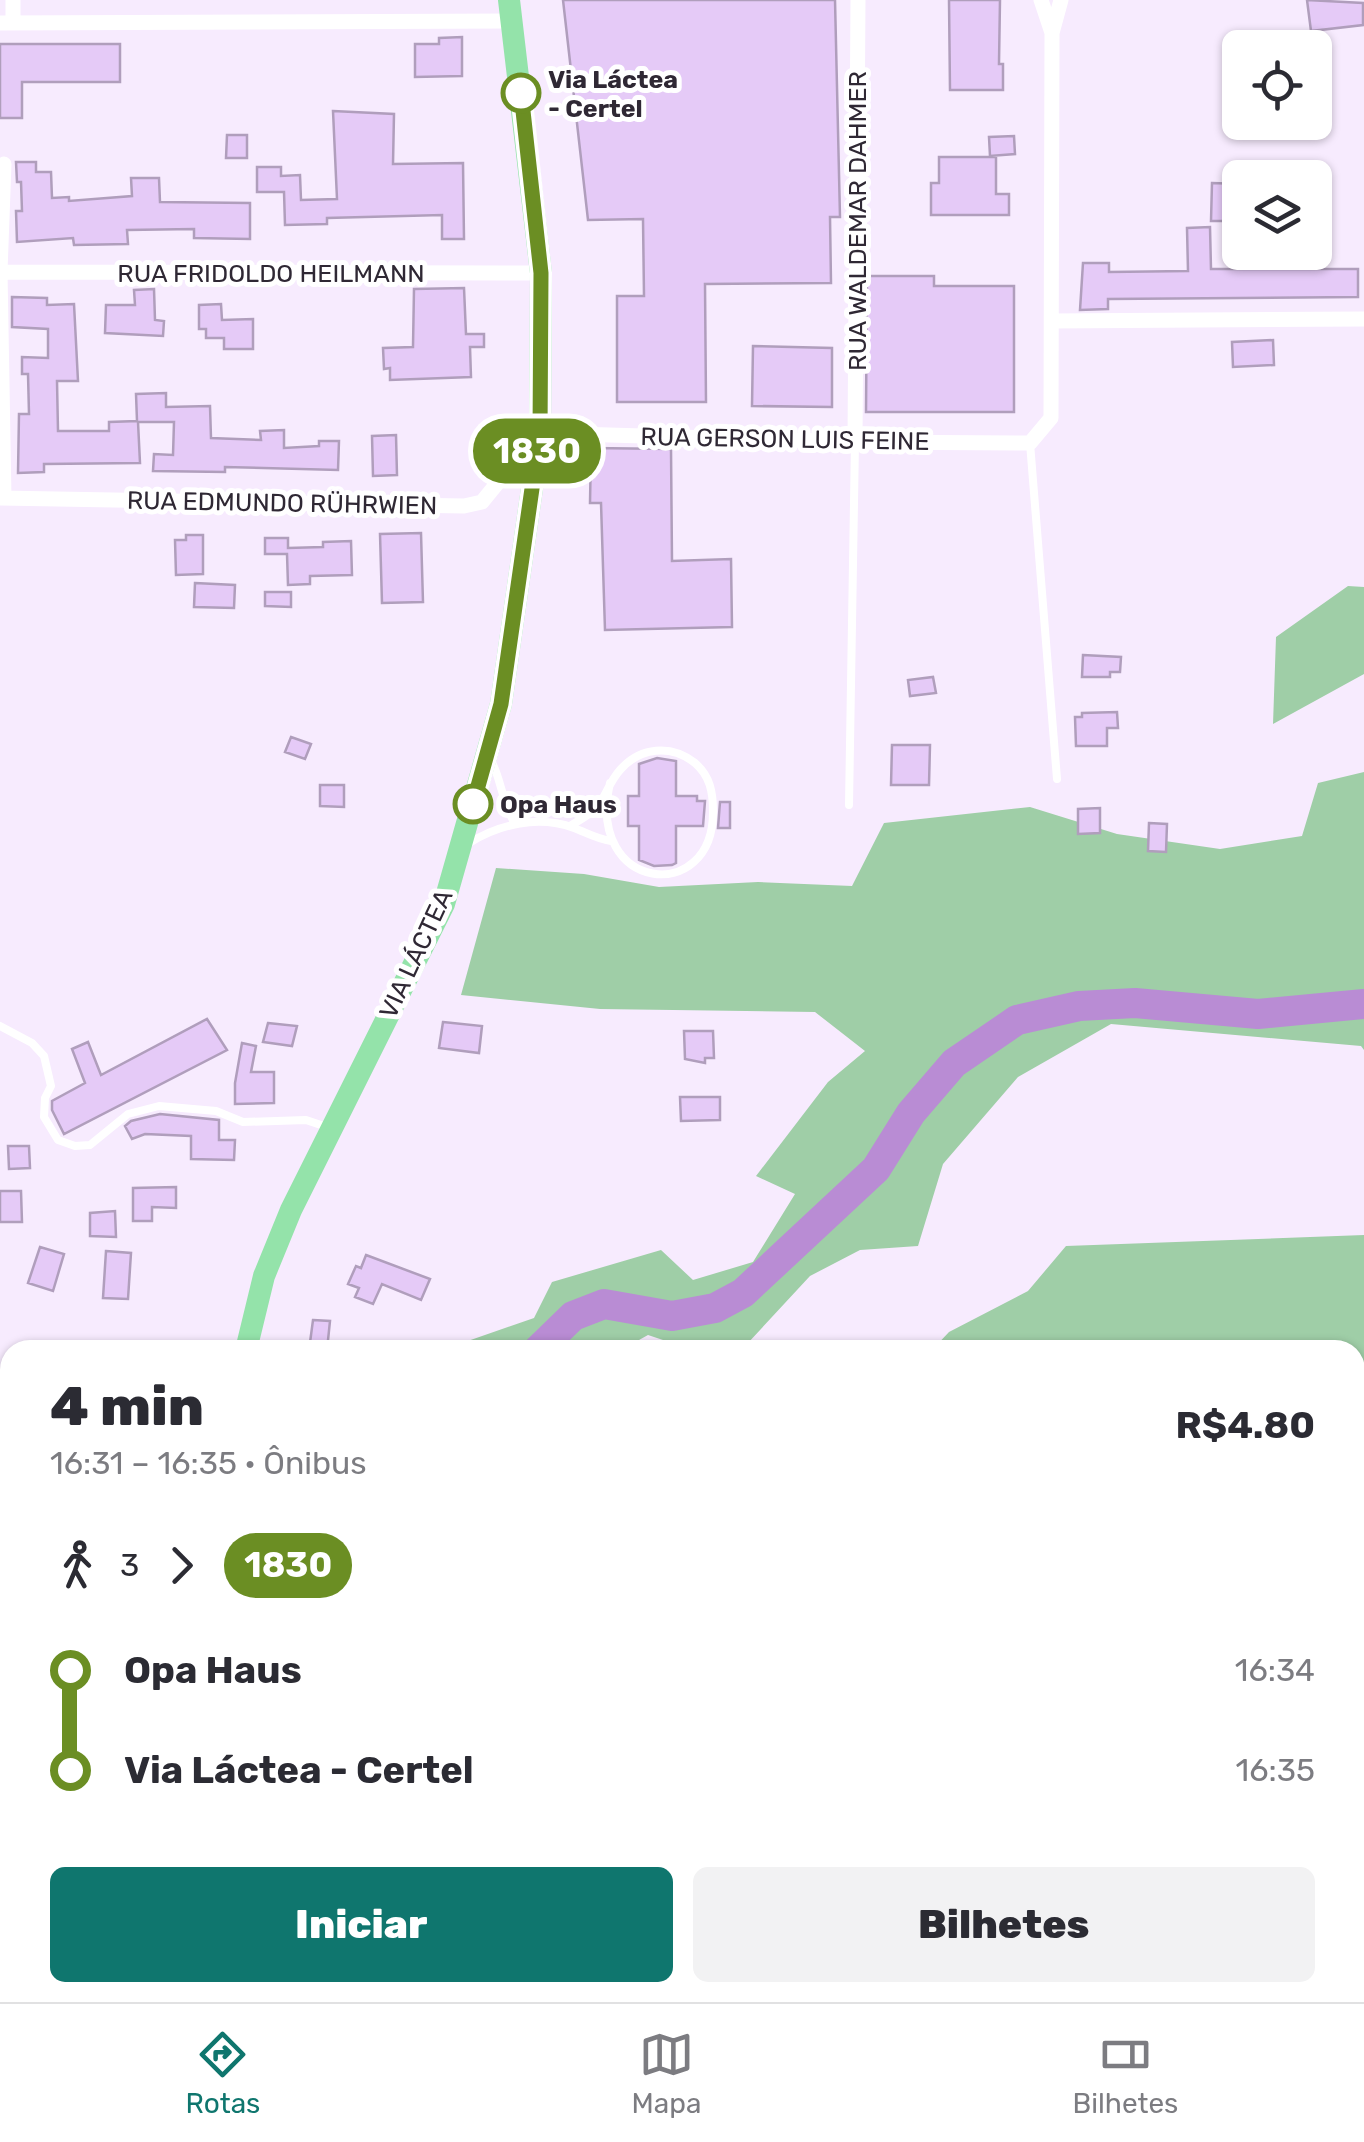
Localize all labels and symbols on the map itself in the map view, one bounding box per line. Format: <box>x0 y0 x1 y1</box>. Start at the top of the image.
place label: Via Láctea - Certel <box>548 65 678 123</box>
street label: RUA WALDEMAR DAHMER <box>843 71 872 371</box>
marker: Via Láctea - Certel <box>502 74 540 112</box>
street label: RUA FRIDOLDO HEILMANN <box>117 259 425 288</box>
line badge: 1830 <box>467 418 607 484</box>
street label: RUA GERSON LUIS FEINE <box>640 422 930 456</box>
street label: RUA EDMUNDO RÜHRWIEN <box>127 486 437 520</box>
marker: Opa Haus <box>454 785 492 823</box>
place label: Opa Haus <box>500 790 617 819</box>
street label: VIA LÁCTEA <box>373 885 459 1023</box>

